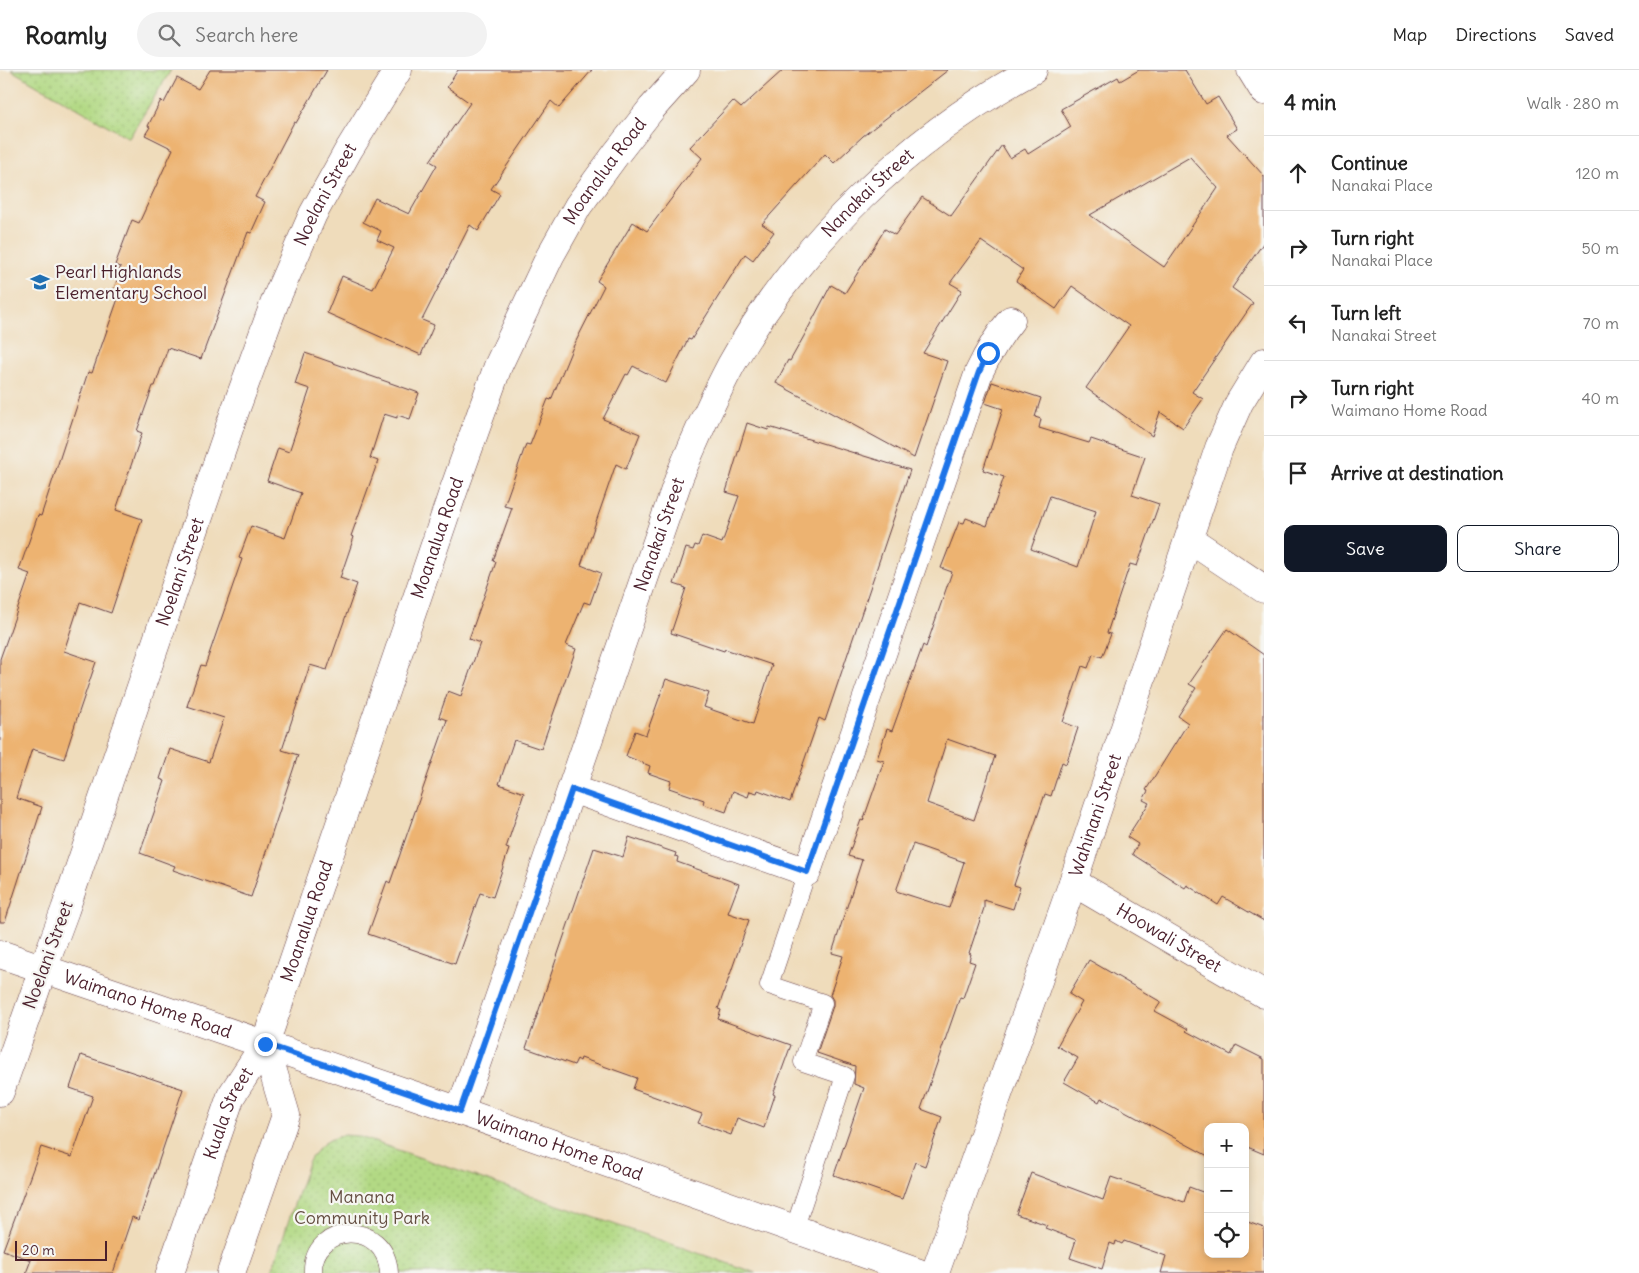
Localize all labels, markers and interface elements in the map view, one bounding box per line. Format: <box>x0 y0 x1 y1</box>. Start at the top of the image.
search box <box>137 12 487 57</box>
text: Roamly <box>25 20 107 50</box>
icon: search <box>155 21 183 49</box>
text: Search here <box>195 23 298 47</box>
text: Map <box>1392 23 1427 46</box>
text: Directions <box>1455 23 1537 46</box>
text: Saved <box>1565 23 1614 46</box>
text: 4 min <box>1284 89 1336 116</box>
text: Walk · 280 m <box>1527 93 1619 113</box>
street label: Moanalua Road <box>558 113 651 229</box>
street label: Noelani Street <box>289 138 361 249</box>
street label: Nanakai Street <box>816 143 918 242</box>
text: Continue <box>1331 151 1408 175</box>
icon: ahead <box>1284 159 1312 187</box>
text: 120 m <box>1576 163 1619 183</box>
text: Nanakai Place <box>1331 175 1433 195</box>
text: Turn right <box>1331 226 1414 250</box>
icon: right <box>1284 234 1312 262</box>
text: 50 m <box>1581 238 1619 258</box>
text: Nanakai Place <box>1331 250 1433 270</box>
place label: Pearl Highlands Elementary School <box>55 260 207 304</box>
school or university icon: Pearl Highlands Elementary School <box>29 271 51 293</box>
text: Turn left <box>1331 301 1401 325</box>
icon: left <box>1284 309 1312 337</box>
text: 70 m <box>1583 313 1619 333</box>
text: Nanakai Street <box>1331 325 1437 345</box>
route start <box>977 342 1000 365</box>
text: Turn right <box>1331 376 1414 400</box>
icon: right <box>1284 384 1312 412</box>
text: 40 m <box>1581 388 1619 408</box>
text: Waimano Home Road <box>1331 400 1487 420</box>
icon: arrive <box>1284 459 1312 487</box>
text: Arrive at destination <box>1331 461 1504 485</box>
street label: Moanalua Road <box>406 473 469 602</box>
street label: Nanakai Street <box>629 474 689 594</box>
street label: Noelani Street <box>151 515 209 629</box>
button: Save <box>1284 525 1447 572</box>
button: Share <box>1457 525 1619 572</box>
street label: Wahinani Street <box>1064 751 1126 880</box>
street label: Moanalua Road <box>275 857 338 985</box>
street label: Noelani Street <box>17 898 78 1012</box>
street label: Hoowali Street <box>1112 898 1226 978</box>
street label: Waimano Home Road <box>61 965 235 1043</box>
route end <box>254 1033 277 1056</box>
street label: Kuala Street <box>198 1063 258 1162</box>
street label: Waimano Home Road <box>472 1105 646 1186</box>
map controls <box>1204 1123 1249 1258</box>
button: + <box>1204 1123 1249 1168</box>
button: − <box>1204 1168 1249 1213</box>
park label: Manana Community Park <box>294 1185 430 1229</box>
button: locate <box>1204 1213 1249 1258</box>
scale bar <box>15 1238 108 1261</box>
text: 20 m <box>22 1241 55 1259</box>

